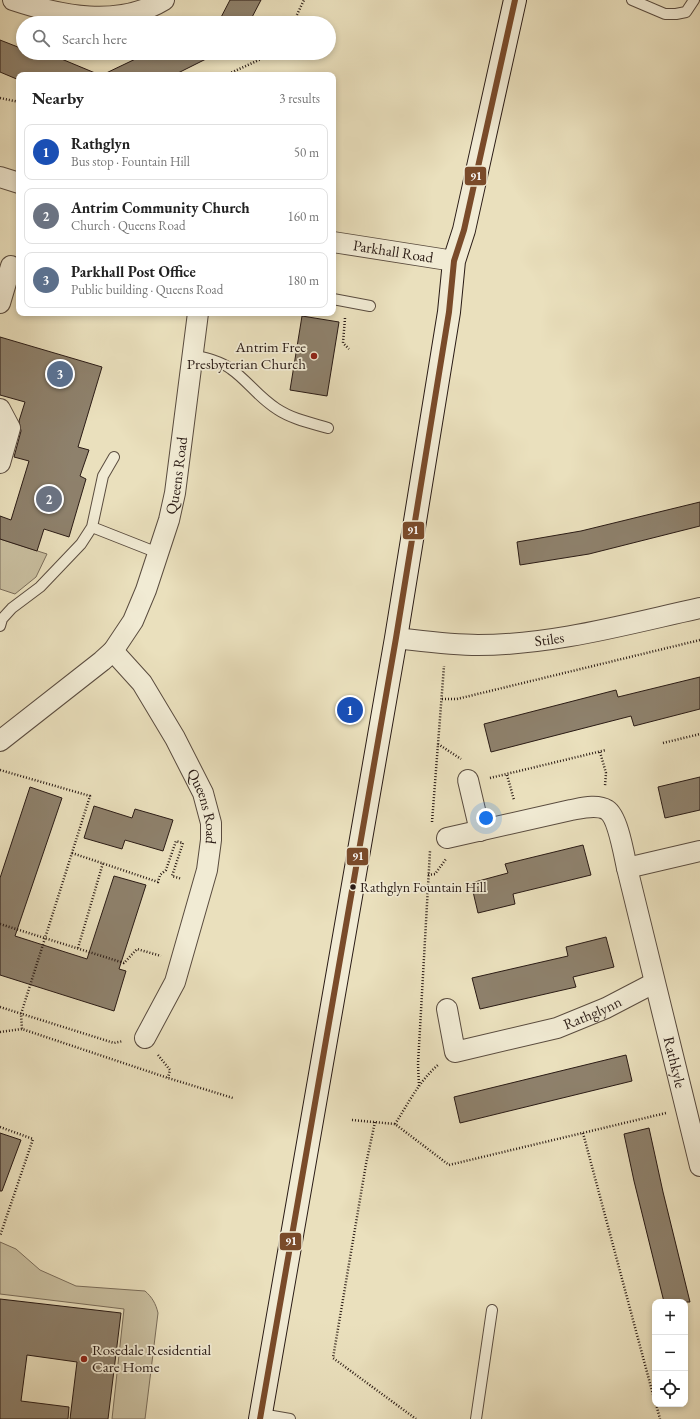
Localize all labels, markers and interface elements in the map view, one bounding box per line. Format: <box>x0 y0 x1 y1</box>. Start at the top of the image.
search box <box>16 16 336 60</box>
icon: search <box>30 27 52 49</box>
text: Search here <box>62 29 127 48</box>
text: Nearby <box>32 87 84 109</box>
text: 3 results <box>279 90 320 107</box>
text: Rathglyn <box>71 134 130 153</box>
text: 1 <box>43 144 49 161</box>
text: 50 m <box>294 144 319 161</box>
text: Bus stop · Fountain Hill <box>71 153 190 170</box>
line badge: 91 <box>464 166 487 186</box>
text: 91 <box>470 169 482 183</box>
text: Antrim Community Church <box>71 198 250 217</box>
text: 2 <box>43 208 49 225</box>
text: 160 m <box>288 208 319 225</box>
text: Church · Queens Road <box>71 217 186 234</box>
street label: Parkhall Road <box>352 235 435 267</box>
text: Parkhall Post Office <box>71 262 196 281</box>
text: 3 <box>43 272 49 289</box>
text: 180 m <box>288 272 319 289</box>
text: Public building · Queens Road <box>71 281 223 298</box>
place label: Antrim Free Presbyterian Church <box>187 337 306 373</box>
marker: Antrim Free Presbyterian Church <box>309 351 319 361</box>
pin: 3 <box>47 359 73 389</box>
street label: Queens Road <box>161 435 191 516</box>
pin: 2 <box>36 484 62 514</box>
line badge: 91 <box>402 521 425 540</box>
text: 91 <box>407 523 419 537</box>
street label: Stiles <box>533 627 566 650</box>
pin: 1 <box>337 695 363 725</box>
street label: Queens Road <box>183 765 221 846</box>
your location <box>476 808 496 828</box>
line badge: 91 <box>346 847 369 866</box>
text: 91 <box>352 849 364 863</box>
place label: Rathglyn Fountain Hill <box>360 878 487 896</box>
marker: Rathglyn Fountain Hill <box>348 882 358 892</box>
street label: Rathglynn <box>560 992 625 1033</box>
street label: Rathkyle <box>660 1035 691 1090</box>
line badge: 91 <box>279 1232 302 1251</box>
text: 91 <box>285 1234 297 1248</box>
map controls <box>652 1299 688 1407</box>
button: + <box>652 1299 688 1335</box>
button: − <box>652 1335 688 1371</box>
place label: Rosedale Residential Care Home <box>92 1340 211 1376</box>
marker: Rosedale Residential Care Home <box>79 1354 89 1364</box>
button: locate <box>652 1371 688 1407</box>

